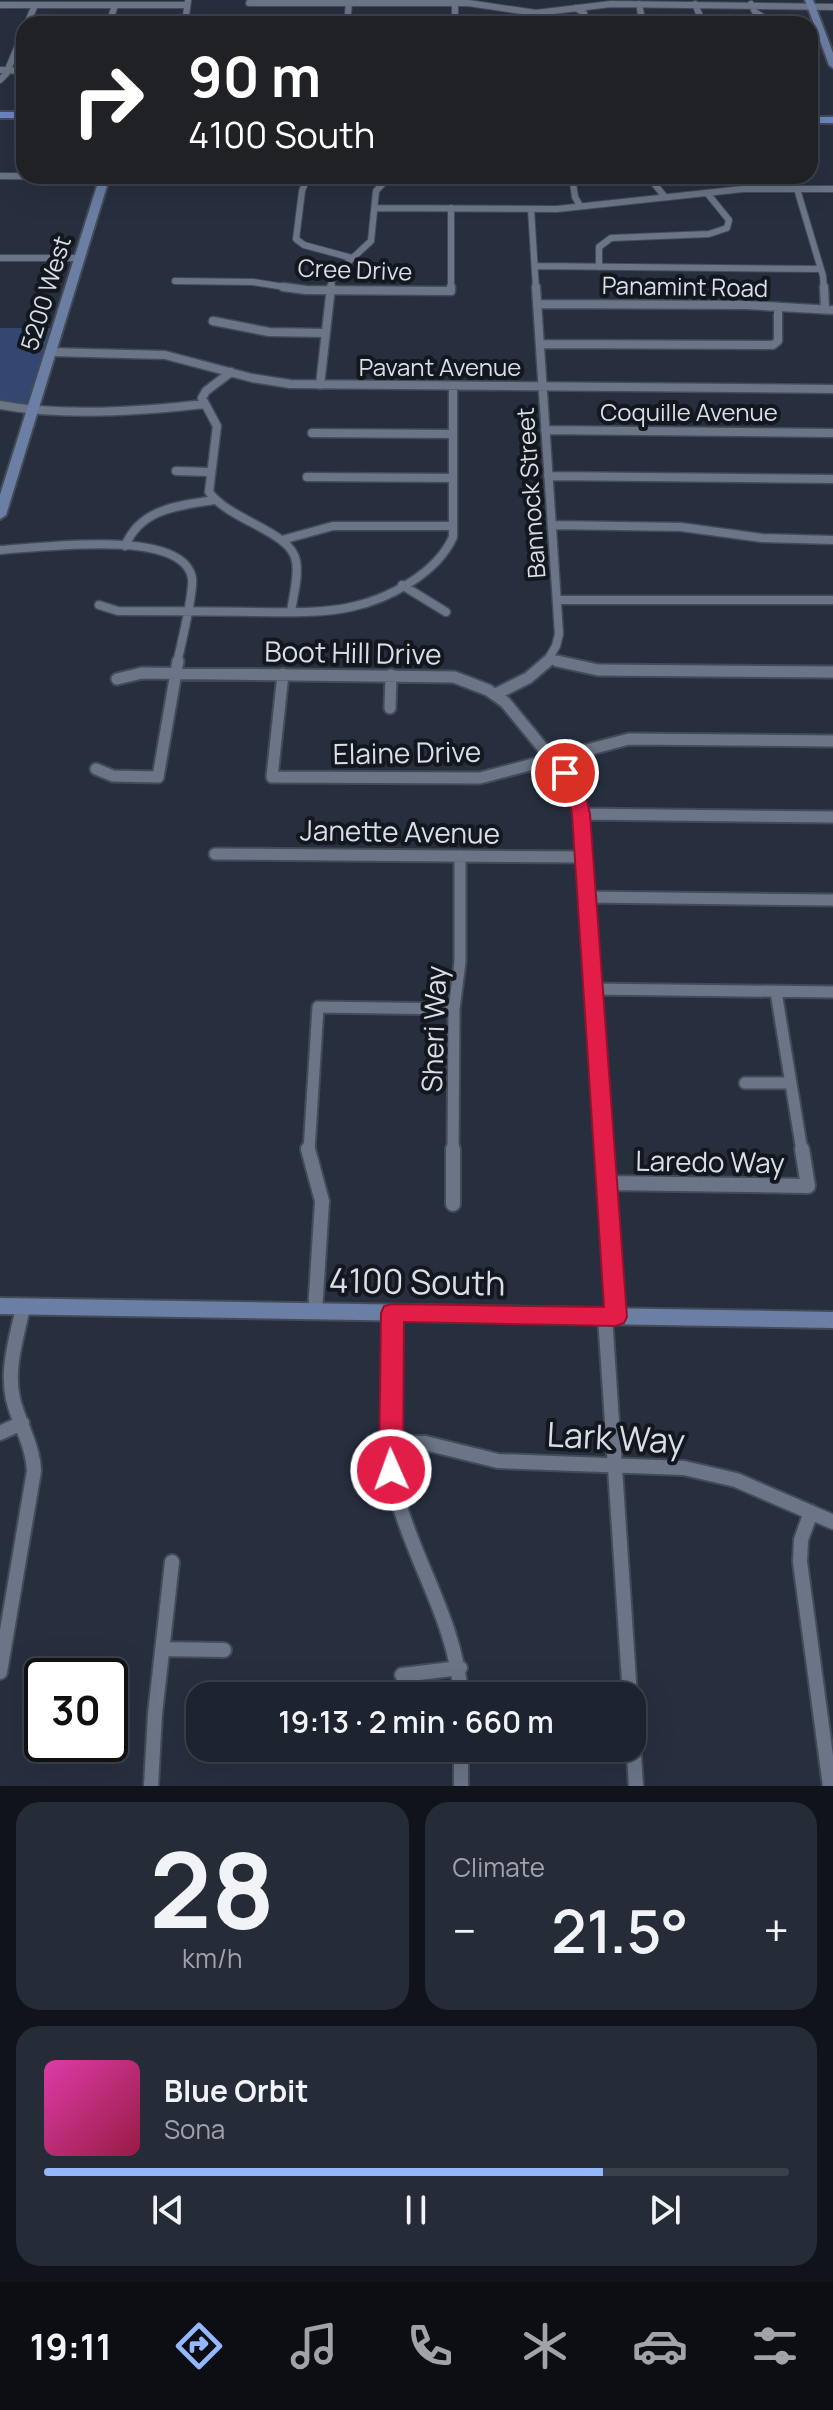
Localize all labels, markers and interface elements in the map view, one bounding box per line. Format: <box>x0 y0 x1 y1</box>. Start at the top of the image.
text: 90 m <box>188 37 321 114</box>
icon: right <box>56 48 160 152</box>
text: 4100 South <box>188 110 375 159</box>
street label: 5200 West <box>12 232 78 354</box>
street label: Cree Drive <box>297 251 413 287</box>
street label: Panamint Road <box>602 268 768 304</box>
street label: Pavant Avenue <box>359 350 521 383</box>
street label: Coquille Avenue <box>600 395 778 428</box>
street label: Bannock Street <box>508 406 552 580</box>
street label: Boot Hill Drive <box>264 631 442 673</box>
street label: Elaine Drive <box>332 732 482 772</box>
pin <box>531 739 599 807</box>
icon: arrive <box>543 751 587 795</box>
street label: Janette Avenue <box>300 810 500 852</box>
street label: Sheri Way <box>412 965 454 1093</box>
street label: Laredo Way <box>635 1141 785 1181</box>
street label: 4100 South <box>328 1256 506 1306</box>
street label: Lark Way <box>546 1410 686 1464</box>
position arrow <box>349 1428 433 1512</box>
speed limit sign: 30 <box>24 1658 128 1762</box>
text: 19:13 · 2 min · 660 m <box>278 1701 554 1742</box>
text: 28 <box>149 1817 275 1959</box>
text: Climate <box>453 1849 545 1885</box>
text: 21.5° <box>551 1889 689 1971</box>
text: − <box>453 1900 476 1960</box>
text: + <box>764 1900 789 1960</box>
text: km/h <box>182 1940 242 1976</box>
text: Blue Orbit <box>164 2070 309 2111</box>
text: Sona <box>164 2111 225 2147</box>
icon: previous <box>146 2188 190 2232</box>
icon: pause <box>394 2188 438 2232</box>
icon: next <box>643 2188 687 2232</box>
icon: directions <box>171 2318 227 2374</box>
icon: music <box>286 2318 342 2374</box>
icon: phone <box>402 2318 458 2374</box>
icon: climate <box>517 2318 573 2374</box>
icon: car <box>632 2318 688 2374</box>
icon: filters <box>747 2318 803 2374</box>
text: 19:11 <box>30 2322 112 2371</box>

